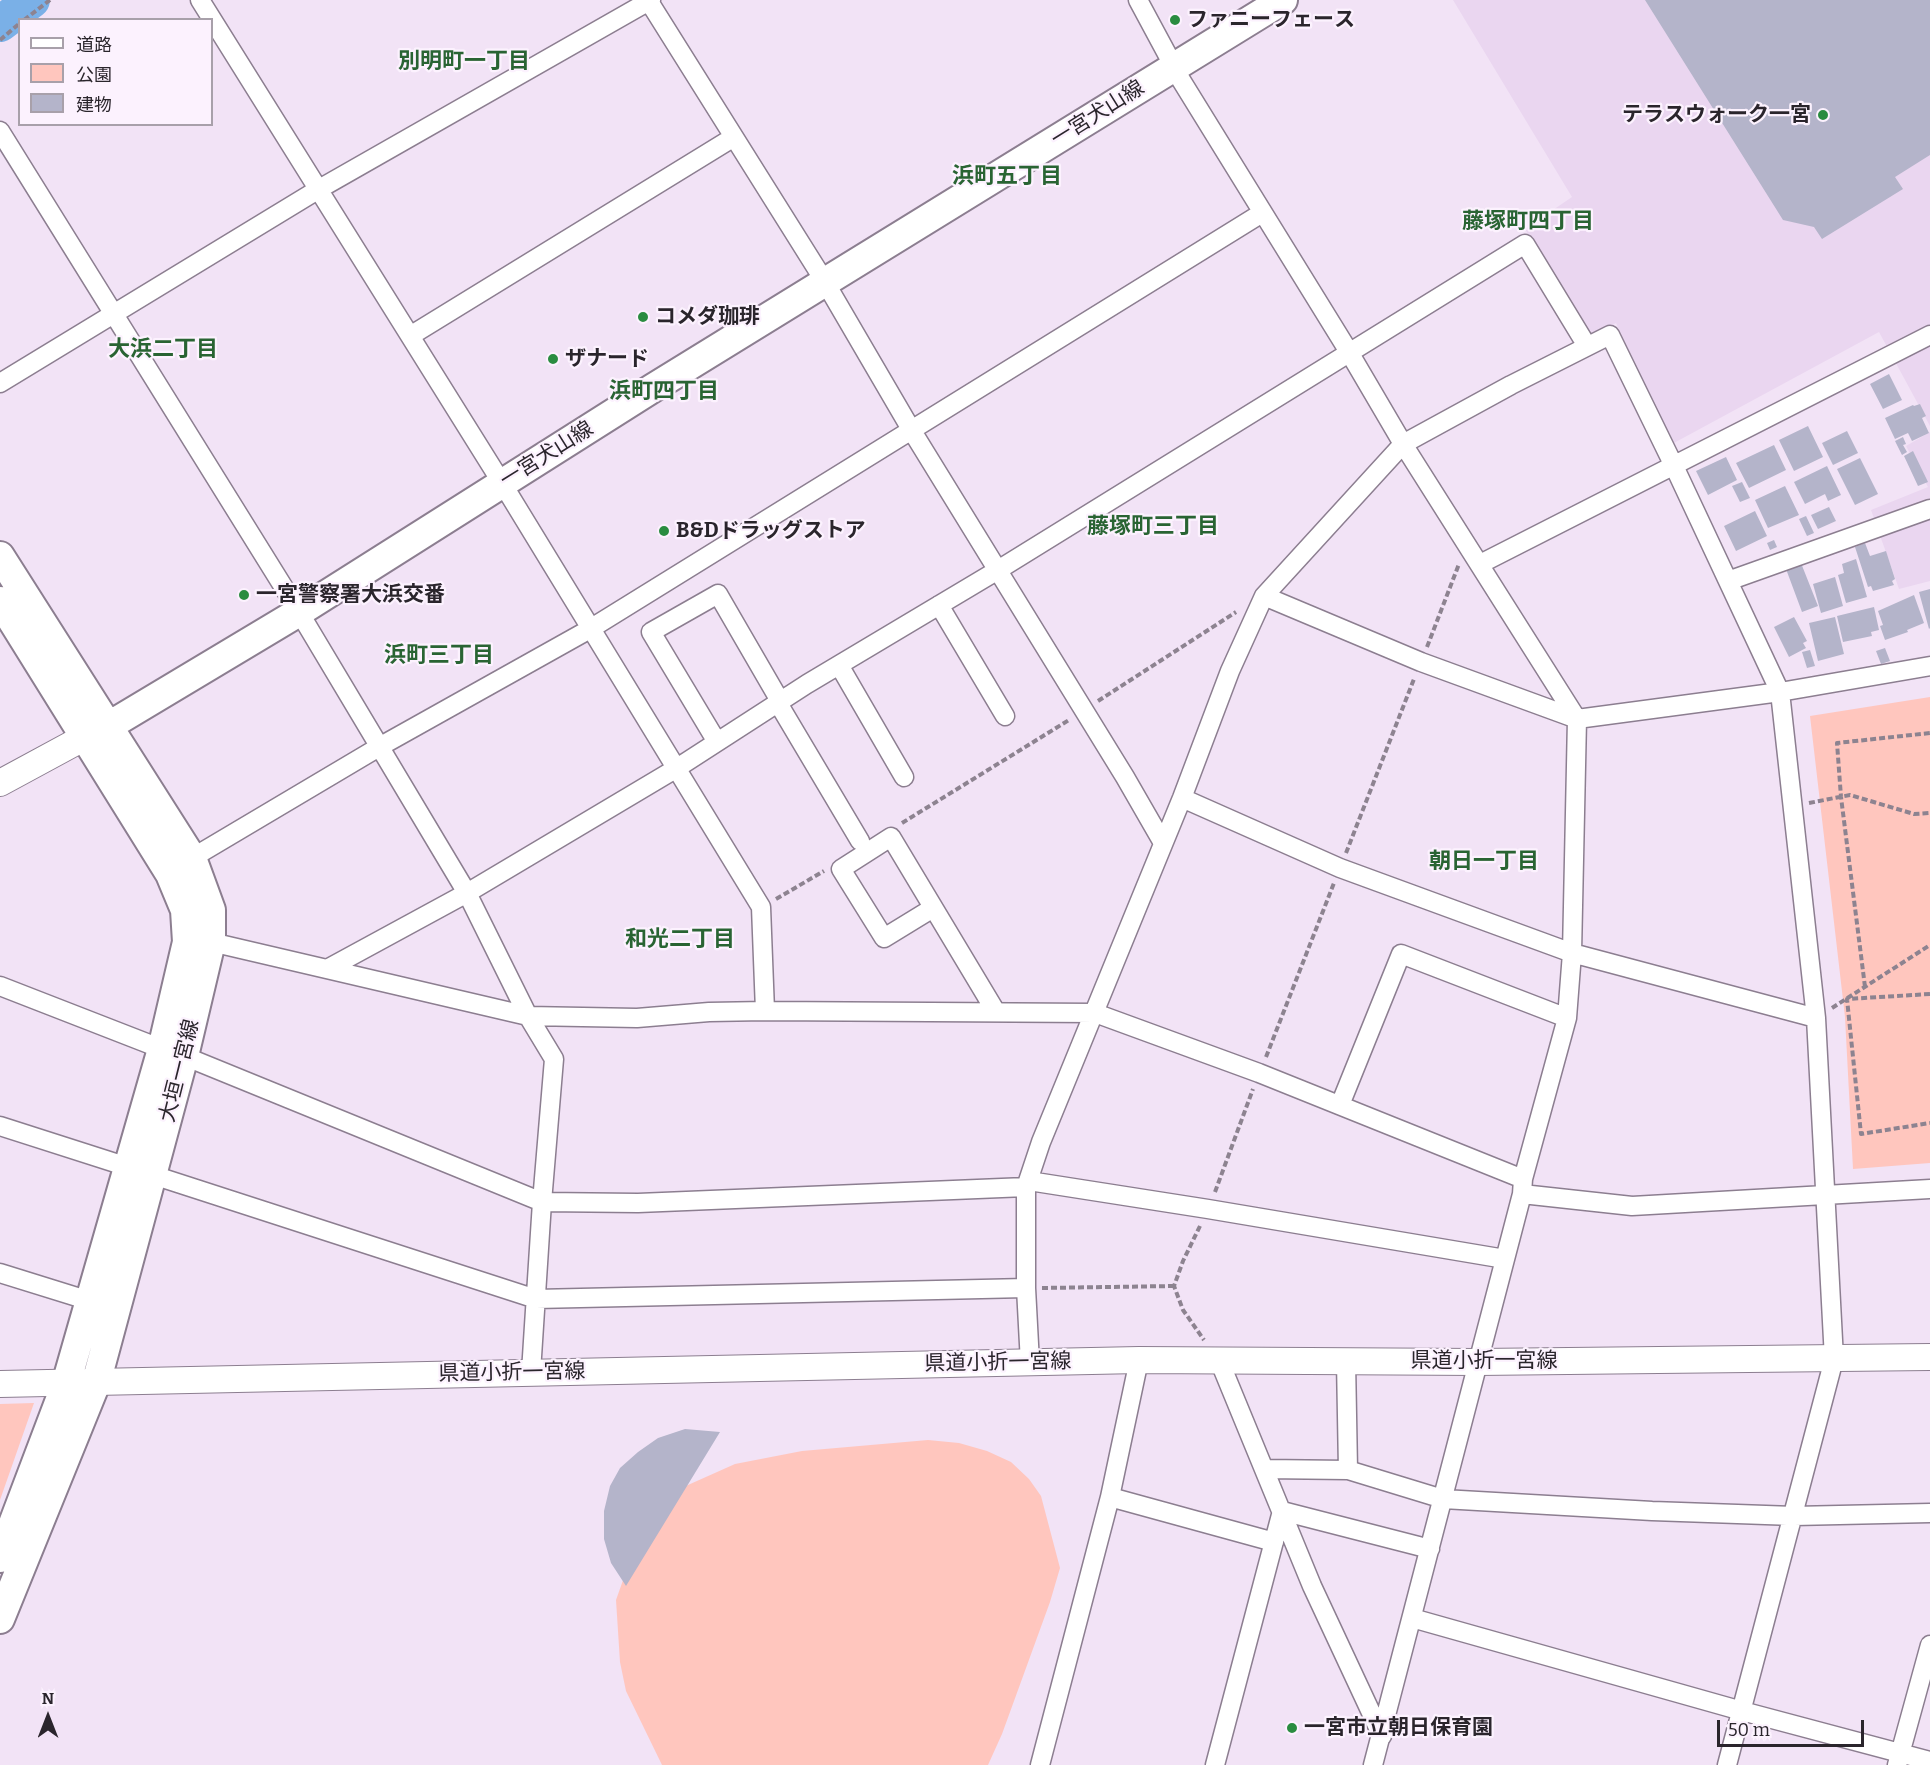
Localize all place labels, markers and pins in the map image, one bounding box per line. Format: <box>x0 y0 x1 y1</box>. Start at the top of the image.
place label: ファニーフェース <box>1187 7 1355 33</box>
marker: ファニーフェース <box>1168 13 1182 27</box>
place label: テラスウォーク一宮 <box>1622 102 1811 128</box>
marker: テラスウォーク一宮 <box>1816 108 1830 122</box>
place label: コメダ珈琲 <box>655 304 760 330</box>
marker: コメダ珈琲 <box>636 310 650 324</box>
place label: ザナード <box>565 346 649 372</box>
marker: ザナード <box>546 352 560 366</box>
place label: B&Dドラッグストア <box>676 518 866 544</box>
marker: B&Dドラッグストア <box>657 524 671 538</box>
place label: 一宮警察署大浜交番 <box>256 582 445 608</box>
marker: 一宮警察署大浜交番 <box>237 588 251 602</box>
place label: 一宮市立朝日保育園 <box>1304 1715 1493 1741</box>
marker: 一宮市立朝日保育園 <box>1285 1721 1299 1735</box>

